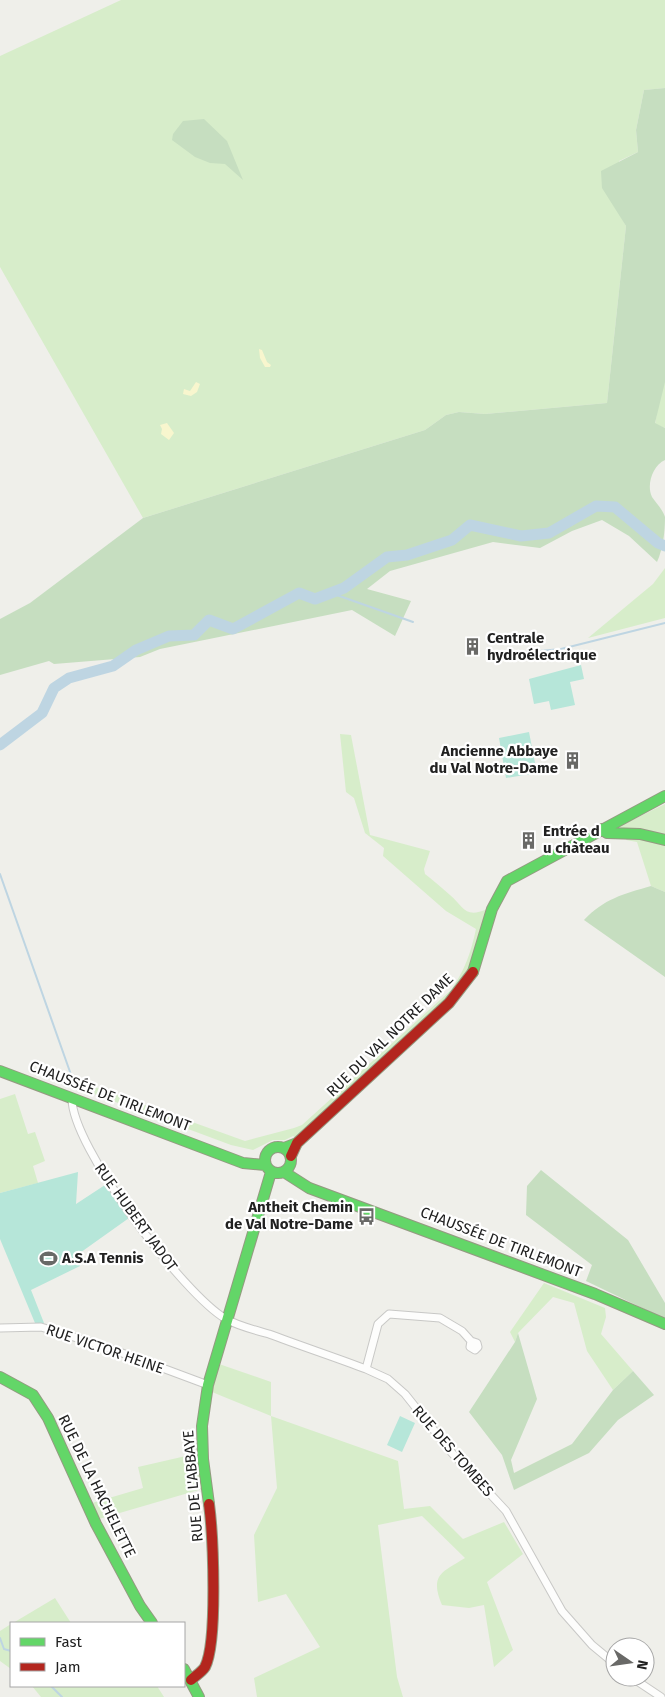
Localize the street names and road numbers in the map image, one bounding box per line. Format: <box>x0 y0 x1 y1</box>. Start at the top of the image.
street label: RUE DU VAL NOTRE DAME <box>323 970 457 1100</box>
street label: CHAUSSÉE DE TIRLEMONT <box>27 1057 193 1135</box>
street label: RUE HUBERT JADOT <box>91 1159 181 1275</box>
street label: CHAUSSÉE DE TIRLEMONT <box>418 1203 584 1281</box>
street label: RUE VICTOR HEINE <box>44 1320 166 1378</box>
street label: RUE DES TOMBES <box>409 1402 497 1500</box>
street label: RUE DE LA HACHELETTE <box>55 1412 139 1560</box>
street label: RUE DE L'ABBAYE <box>179 1429 207 1543</box>

